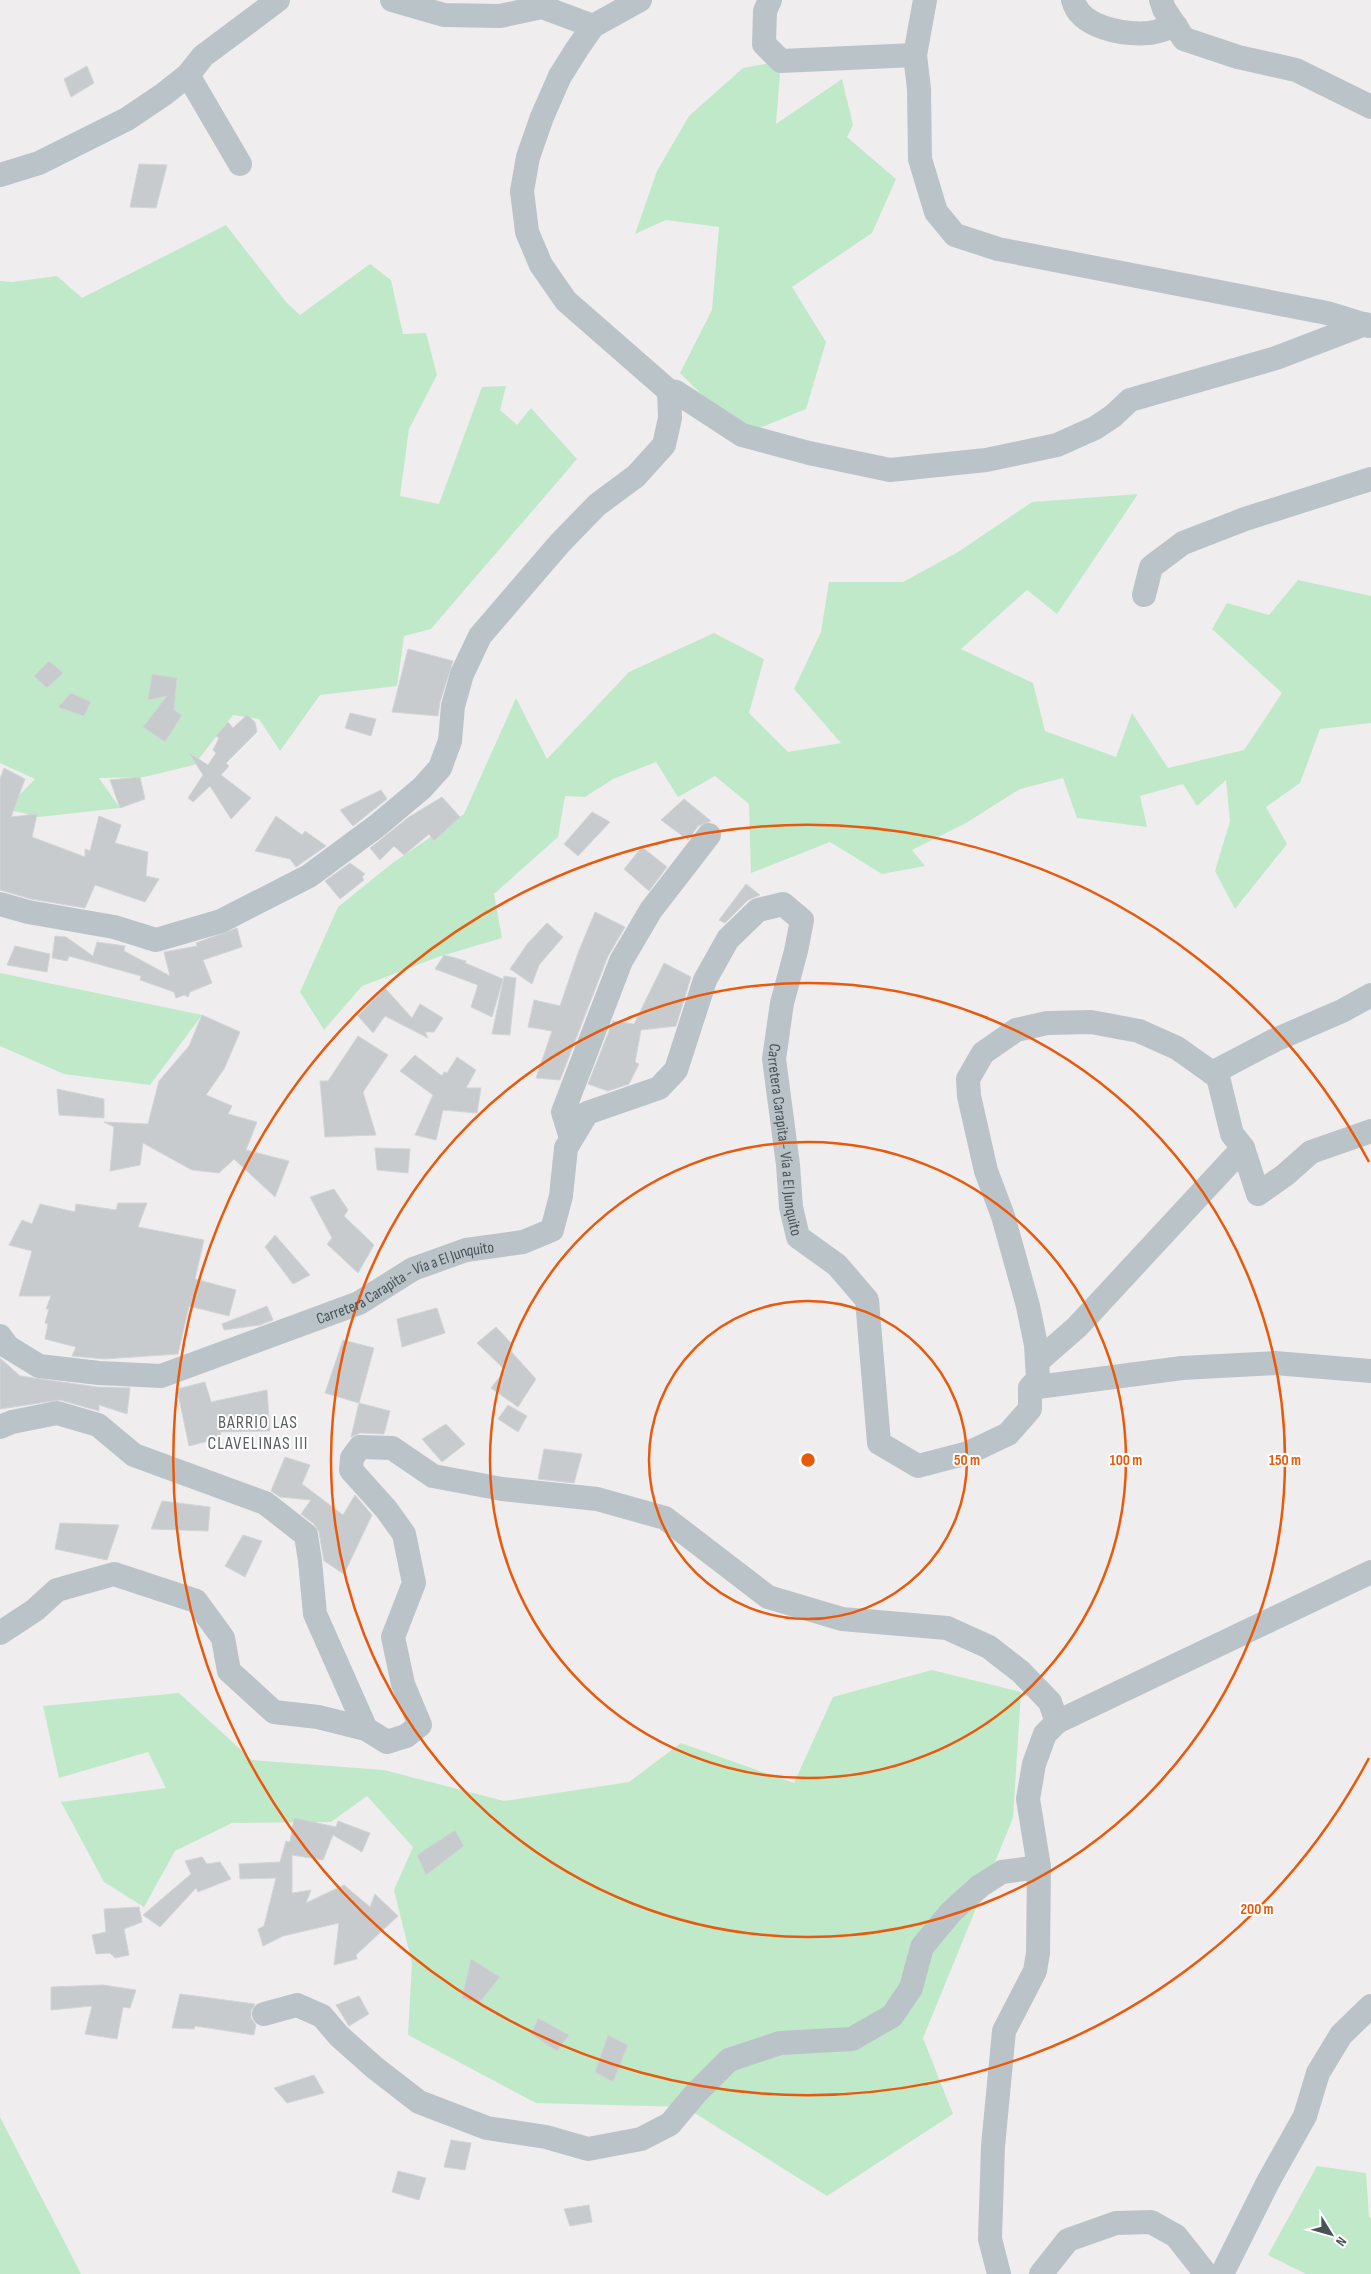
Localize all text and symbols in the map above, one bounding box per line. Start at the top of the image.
street label: Carretera Carapita - Vía a El Junquito [763,1042,805,1238]
street label: Carretera Carapita - Vía a El Junquito [314,1238,495,1329]
district label: BARRIO LAS CLAVELINAS III [208,1412,308,1454]
centre of rings [799,1451,817,1469]
text: 50 m [954,1451,980,1470]
text: 100 m [1110,1451,1142,1470]
text: 150 m [1269,1451,1301,1470]
text: 200 m [1240,1900,1274,1919]
north arrow [1306,2209,1356,2259]
text: N [1332,2233,1350,2250]

